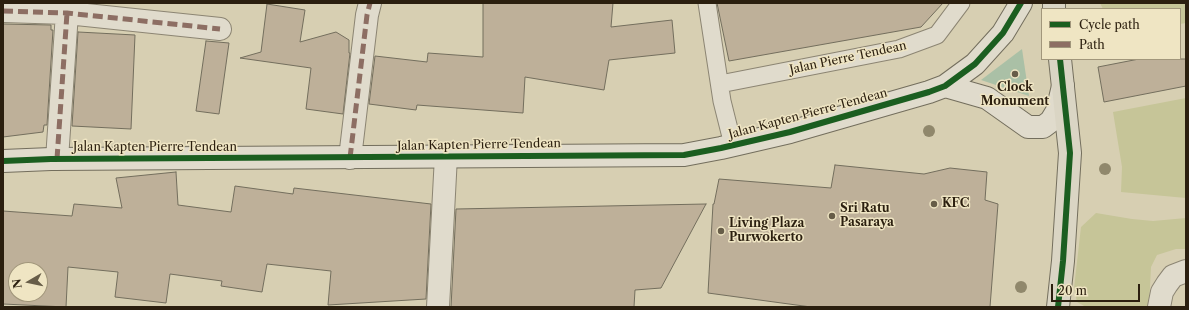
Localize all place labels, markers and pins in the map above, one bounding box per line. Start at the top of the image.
marker: Clock Monument [1010,69,1020,79]
place label: Clock Monument [981,81,1049,109]
place label: KFC [942,197,969,211]
marker: KFC [929,199,939,209]
place label: Sri Ratu Pasaraya [840,202,894,230]
marker: Sri Ratu Pasaraya [827,211,837,221]
place label: Living Plaza Purwokerto [729,217,804,245]
marker: Living Plaza Purwokerto [716,226,726,236]

